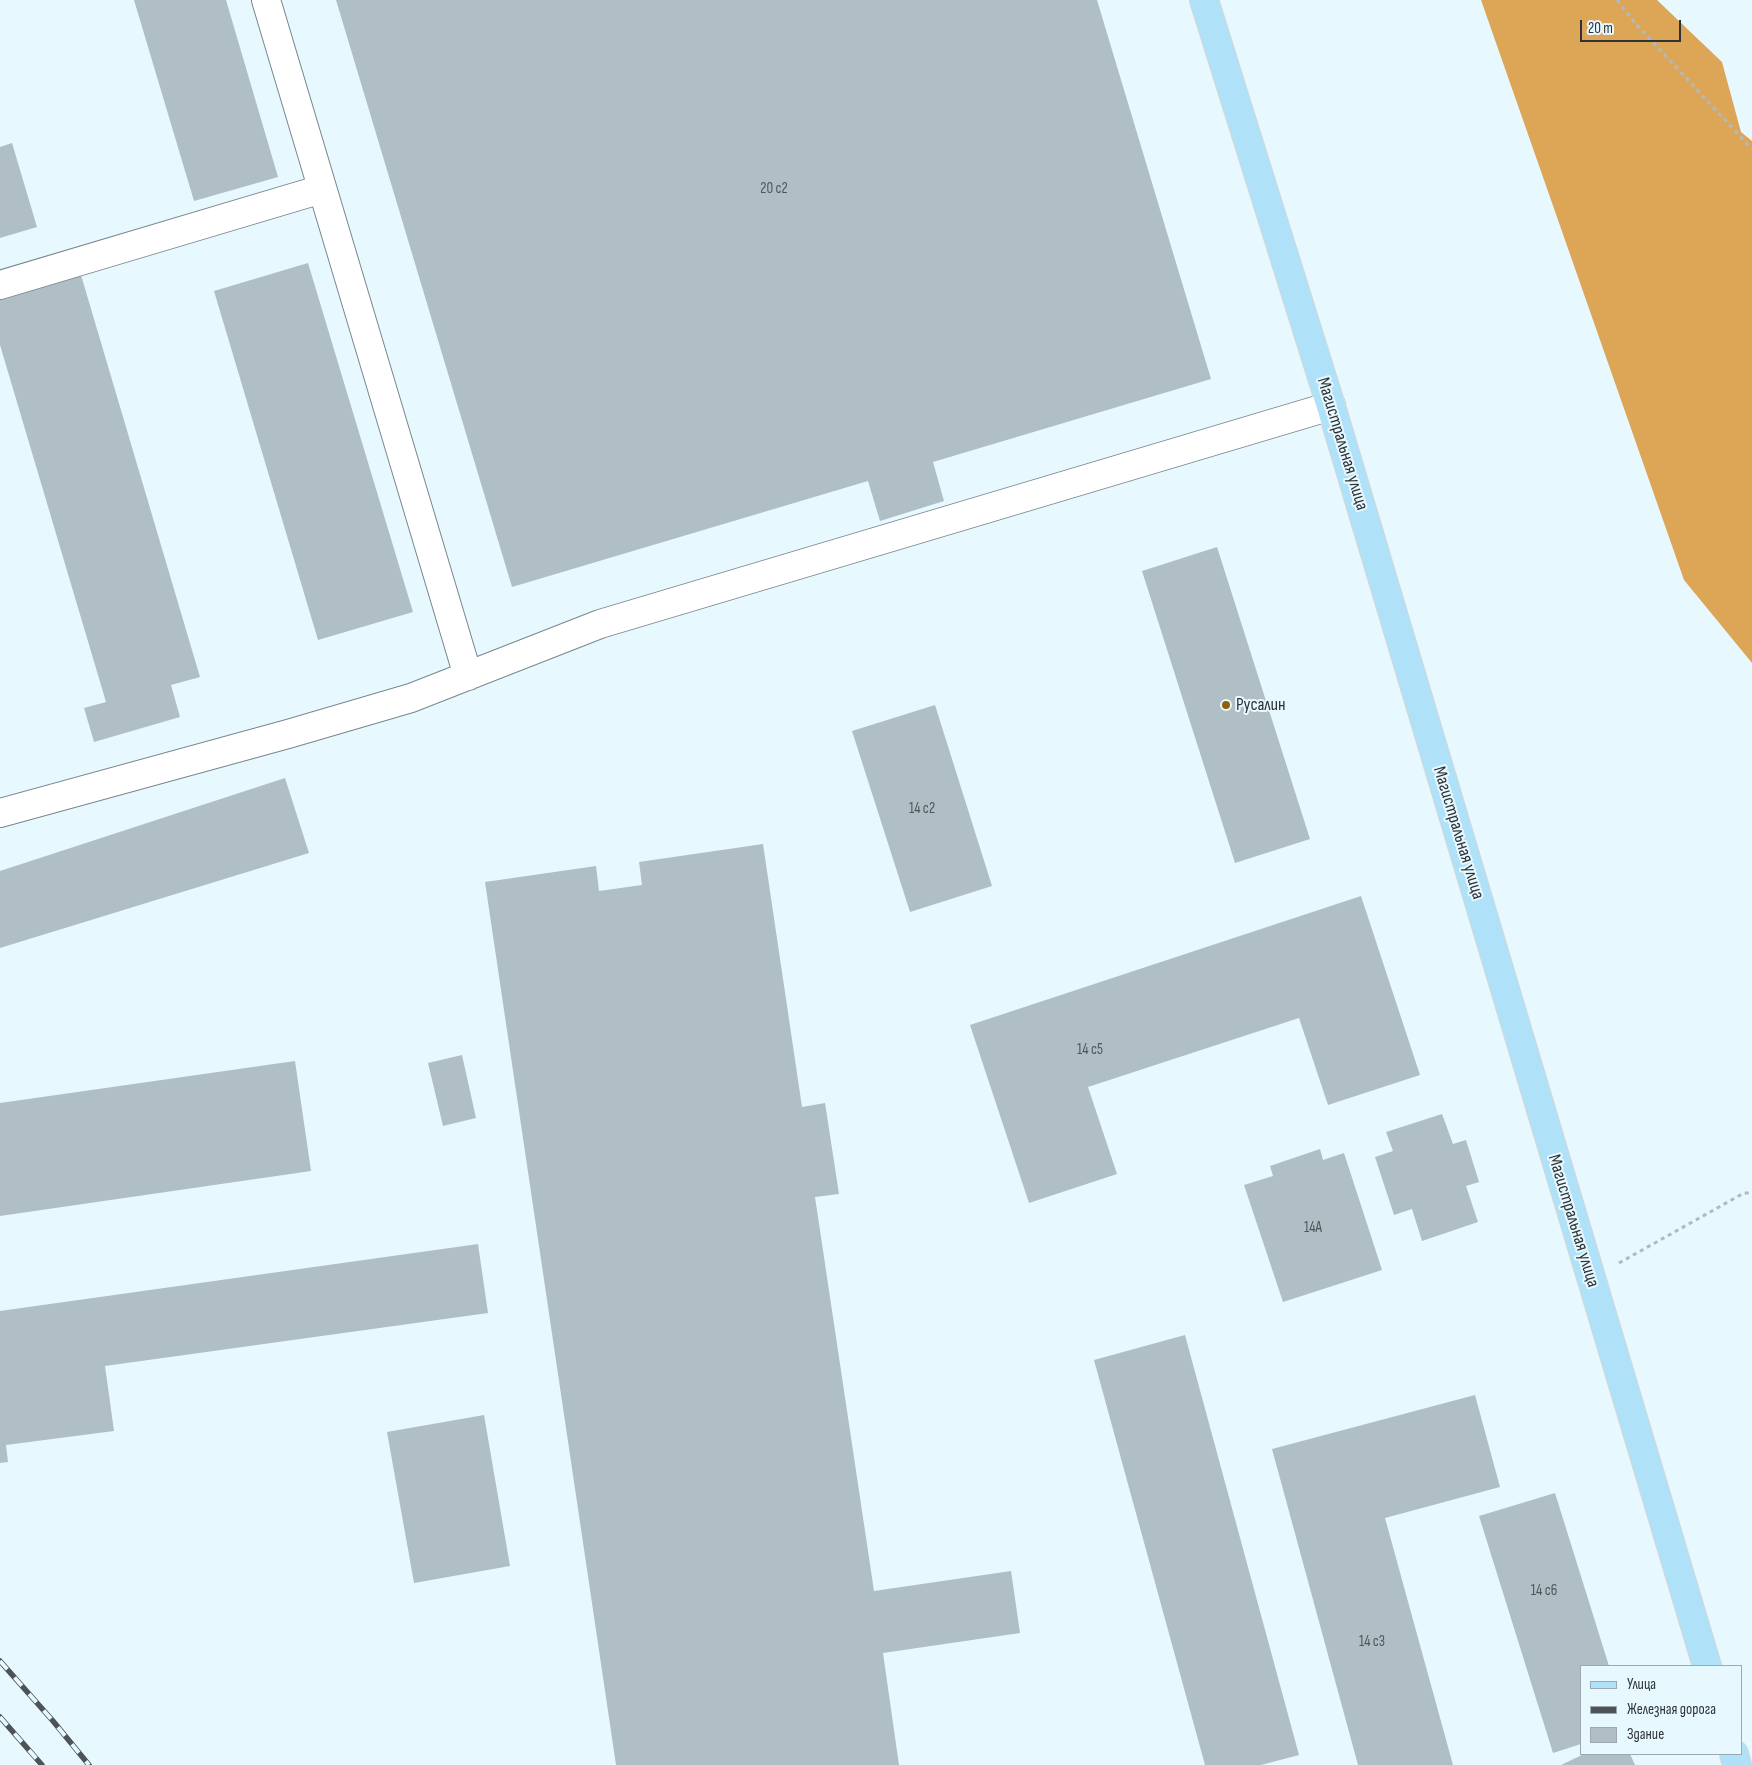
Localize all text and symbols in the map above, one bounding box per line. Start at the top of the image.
scale bar [1582,10,1683,42]
text: 20 m [1588,19,1613,38]
house number: 20 с2 [760,180,788,198]
street label: Магистральная улица [1312,375,1372,513]
place label: Русалин [1236,694,1286,716]
marker: Русалин [1220,699,1232,711]
street label: Магистральная улица [1428,764,1488,902]
house number: 14 с2 [909,800,935,818]
house number: 14 с5 [1077,1041,1103,1059]
street label: Магистральная улица [1543,1152,1603,1290]
house number: 14А [1304,1219,1322,1237]
house number: 14 с6 [1531,1582,1557,1600]
house number: 14 с3 [1359,1633,1385,1651]
legend [1580,1665,1742,1755]
text: Улица [1627,1675,1656,1694]
text: Железная дорога [1627,1700,1716,1719]
text: Здание [1627,1725,1664,1744]

